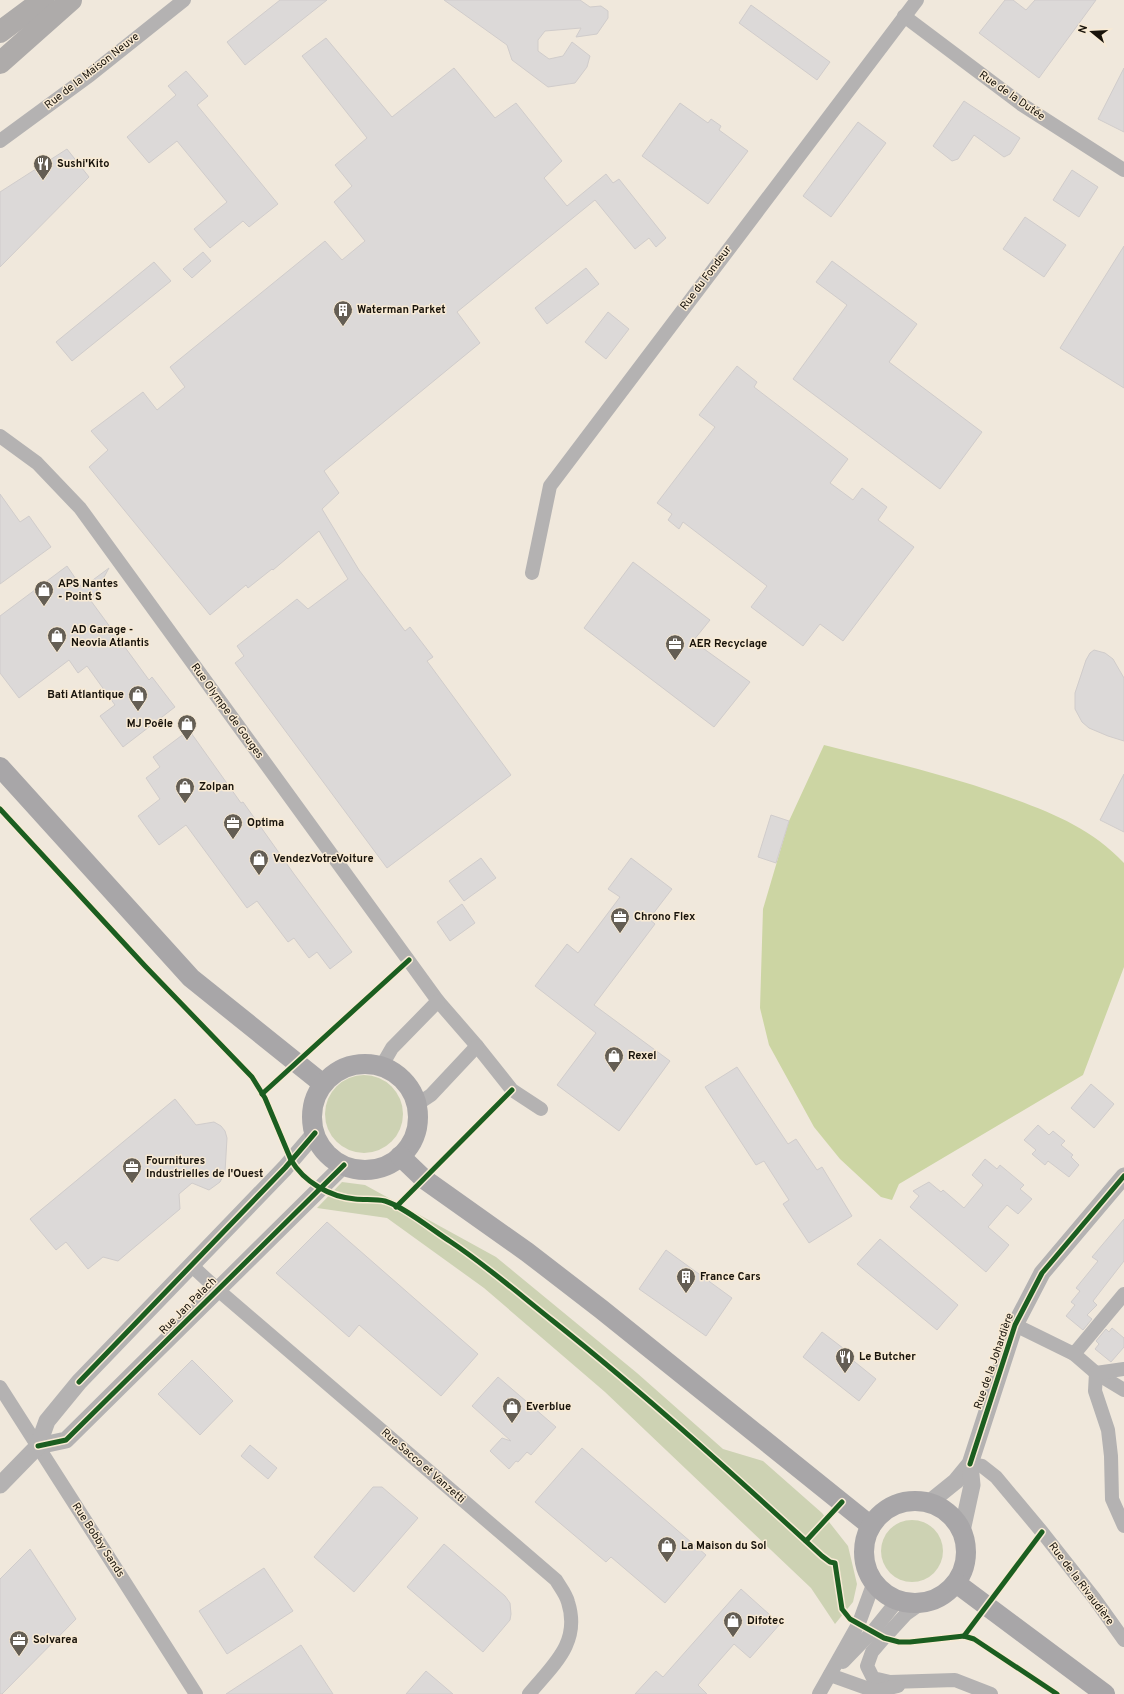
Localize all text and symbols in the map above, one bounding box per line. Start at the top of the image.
north arrow [1072,12,1112,52]
text: N [1076,23,1091,35]
street label: Rue de la Maison Neuve [42,30,142,112]
street label: Rue de la Dutée [976,68,1048,124]
restaurant icon: Sushi'Kito [32,153,54,181]
place label: Sushi'Kito [57,157,109,171]
street label: Rue du Fondeur [677,242,735,313]
building icon: Waterman Parket [332,299,354,327]
place label: Waterman Parket [357,303,446,317]
place label: APS Nantes - Point S [58,577,118,604]
shop icon: APS Nantes - Point S [33,579,55,607]
place label: AD Garage - Neovia Atlantis [71,623,149,650]
shop icon: AD Garage - Neovia Atlantis [46,625,68,653]
office icon: AER Recyclage [664,633,686,661]
place label: AER Recyclage [689,637,767,651]
street label: Rue Olympe de Gouges [188,661,266,761]
shop icon: Bati Atlantique [127,684,149,712]
place label: Bati Atlantique [47,688,124,702]
shop icon: MJ Poêle [176,713,198,741]
place label: MJ Poêle [127,717,173,731]
shop icon: Zolpan [174,776,196,804]
place label: Zolpan [199,780,234,794]
office icon: Optima [222,812,244,840]
place label: Optima [247,816,284,830]
shop icon: VendezVotreVoiture [248,848,270,876]
place label: VendezVotreVoiture [273,852,374,866]
office icon: Chrono Flex [609,906,631,934]
place label: Chrono Flex [634,910,696,924]
shop icon: Rexel [603,1045,625,1073]
place label: Rexel [628,1049,657,1063]
place label: Fournitures Industrielles de l'Ouest [146,1154,263,1181]
office icon: Fournitures Industrielles de l'Ouest [121,1156,143,1184]
building icon: France Cars [675,1266,697,1294]
place label: France Cars [700,1270,761,1284]
street label: Rue Jan Palach [156,1274,220,1338]
street label: Rue de la Johardière [971,1311,1017,1411]
restaurant icon: Le Butcher [834,1346,856,1374]
place label: Le Butcher [859,1350,916,1364]
shop icon: Everblue [501,1396,523,1424]
place label: Everblue [526,1400,571,1414]
street label: Rue Sacco et Vanzetti [378,1426,468,1506]
street label: Rue Bobby Sands [69,1500,127,1580]
shop icon: La Maison du Sol [656,1535,678,1563]
place label: La Maison du Sol [681,1539,767,1553]
street label: Rue de la Rivaudière [1045,1540,1117,1628]
shop icon: Difotec [722,1610,744,1638]
place label: Difotec [747,1614,784,1628]
office icon: Solvarea [8,1629,30,1657]
place label: Solvarea [33,1633,78,1647]

